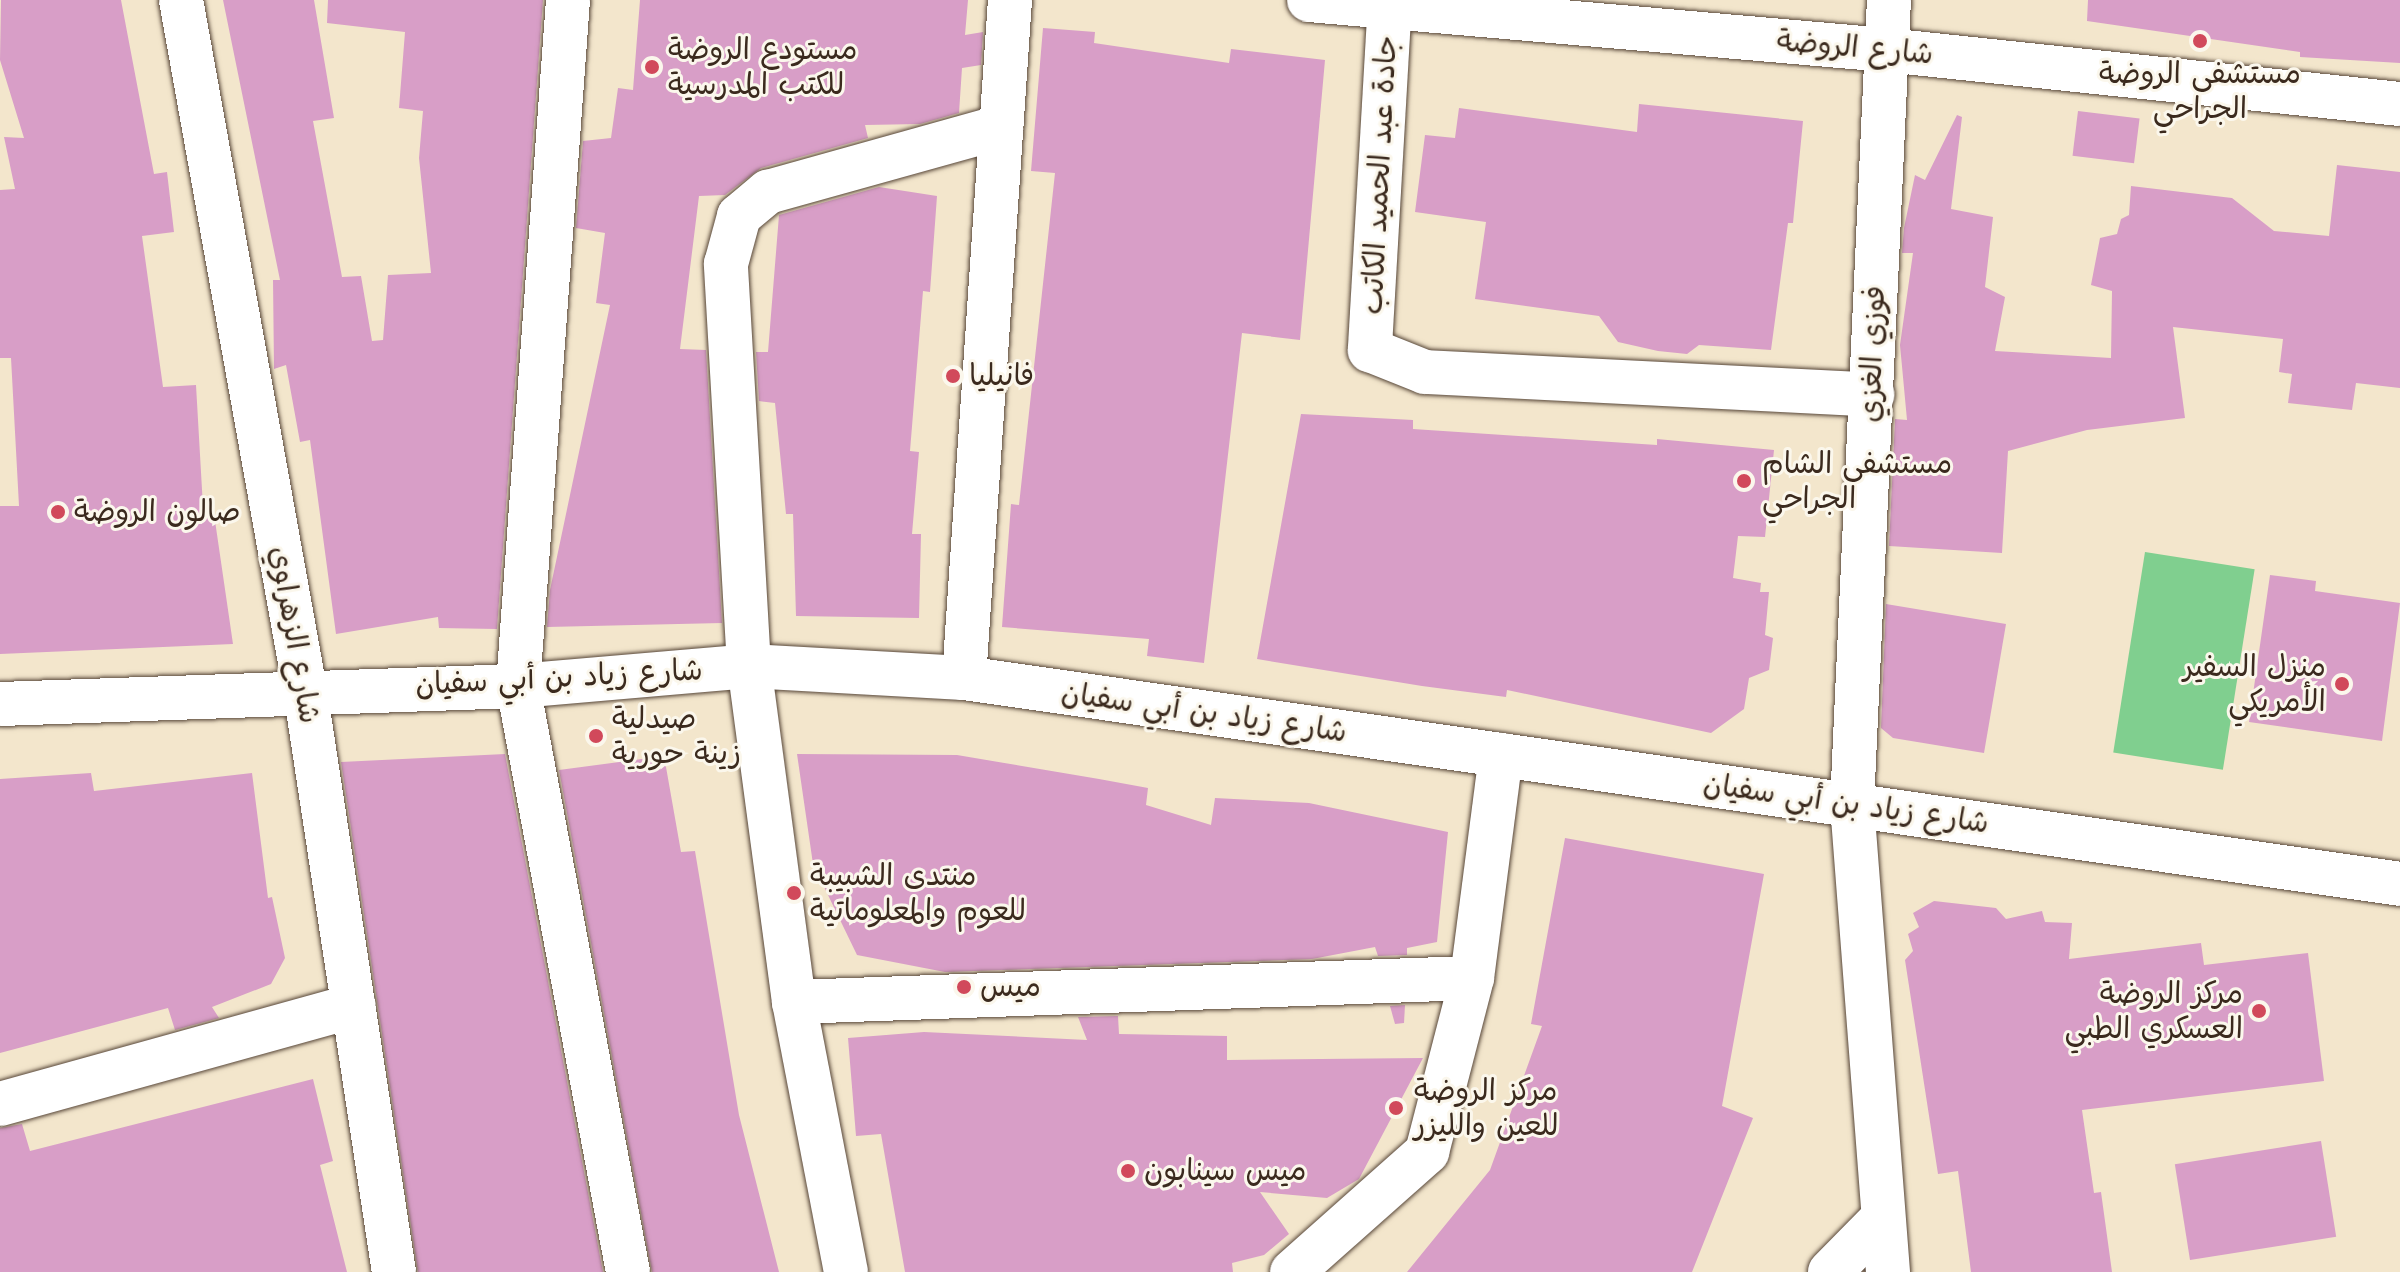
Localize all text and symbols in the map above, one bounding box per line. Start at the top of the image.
street label: شارع الروضة [1775,23,1935,73]
marker: مستشفى الروضة الجراحي [2189,30,2211,52]
place label: مستودع الروضة للكتب المدرسية [668,32,857,102]
street label: جادة عبد الحميد الكاتب [1355,35,1405,315]
place label: مستشفى الروضة الجراحي [2099,56,2301,126]
marker: مستودع الروضة للكتب المدرسية [643,58,661,76]
street label: فوزي الغزي [1853,285,1893,423]
place label: فانيليا [969,358,1034,394]
marker: فانيليا [944,367,962,385]
place label: مستشفى الشام الجراحي [1762,446,1952,516]
marker: مستشفى الشام الجراحي [1733,470,1755,492]
place label: صالون الروضة [74,494,241,530]
marker: صالون الروضة [49,503,67,521]
street label: شارع الزهراوي [261,544,327,726]
place label: منزل السفير الأمريكي [2183,649,2326,720]
street label: شارع زياد بن أبي سفيان [414,652,704,704]
street label: شارع زياد بن أبي سفيان [1059,675,1349,751]
marker: منزل السفير الأمريكي [2333,675,2351,693]
place label: صيدلية زينة حورية [612,701,741,772]
marker: صيدلية زينة حورية [587,727,605,745]
street label: شارع زياد بن أبي سفيان [1701,766,1991,842]
place label: منتدى الشبيبة للعوم والمعلوماتية [810,858,1026,928]
marker: منتدى الشبيبة للعوم والمعلوماتية [785,884,803,902]
place label: ميس [980,969,1041,1005]
place label: مركز الروضة العسكري الطبي [2064,976,2243,1046]
marker: ميس [955,978,973,996]
marker: مركز الروضة العسكري الطبي [2250,1002,2268,1020]
place label: مركز الروضة للعين والليزر [1414,1073,1558,1144]
marker: مركز الروضة للعين والليزر [1385,1097,1407,1119]
place label: ميس سينابون [1144,1153,1307,1189]
marker: ميس سينابون [1119,1162,1137,1180]

